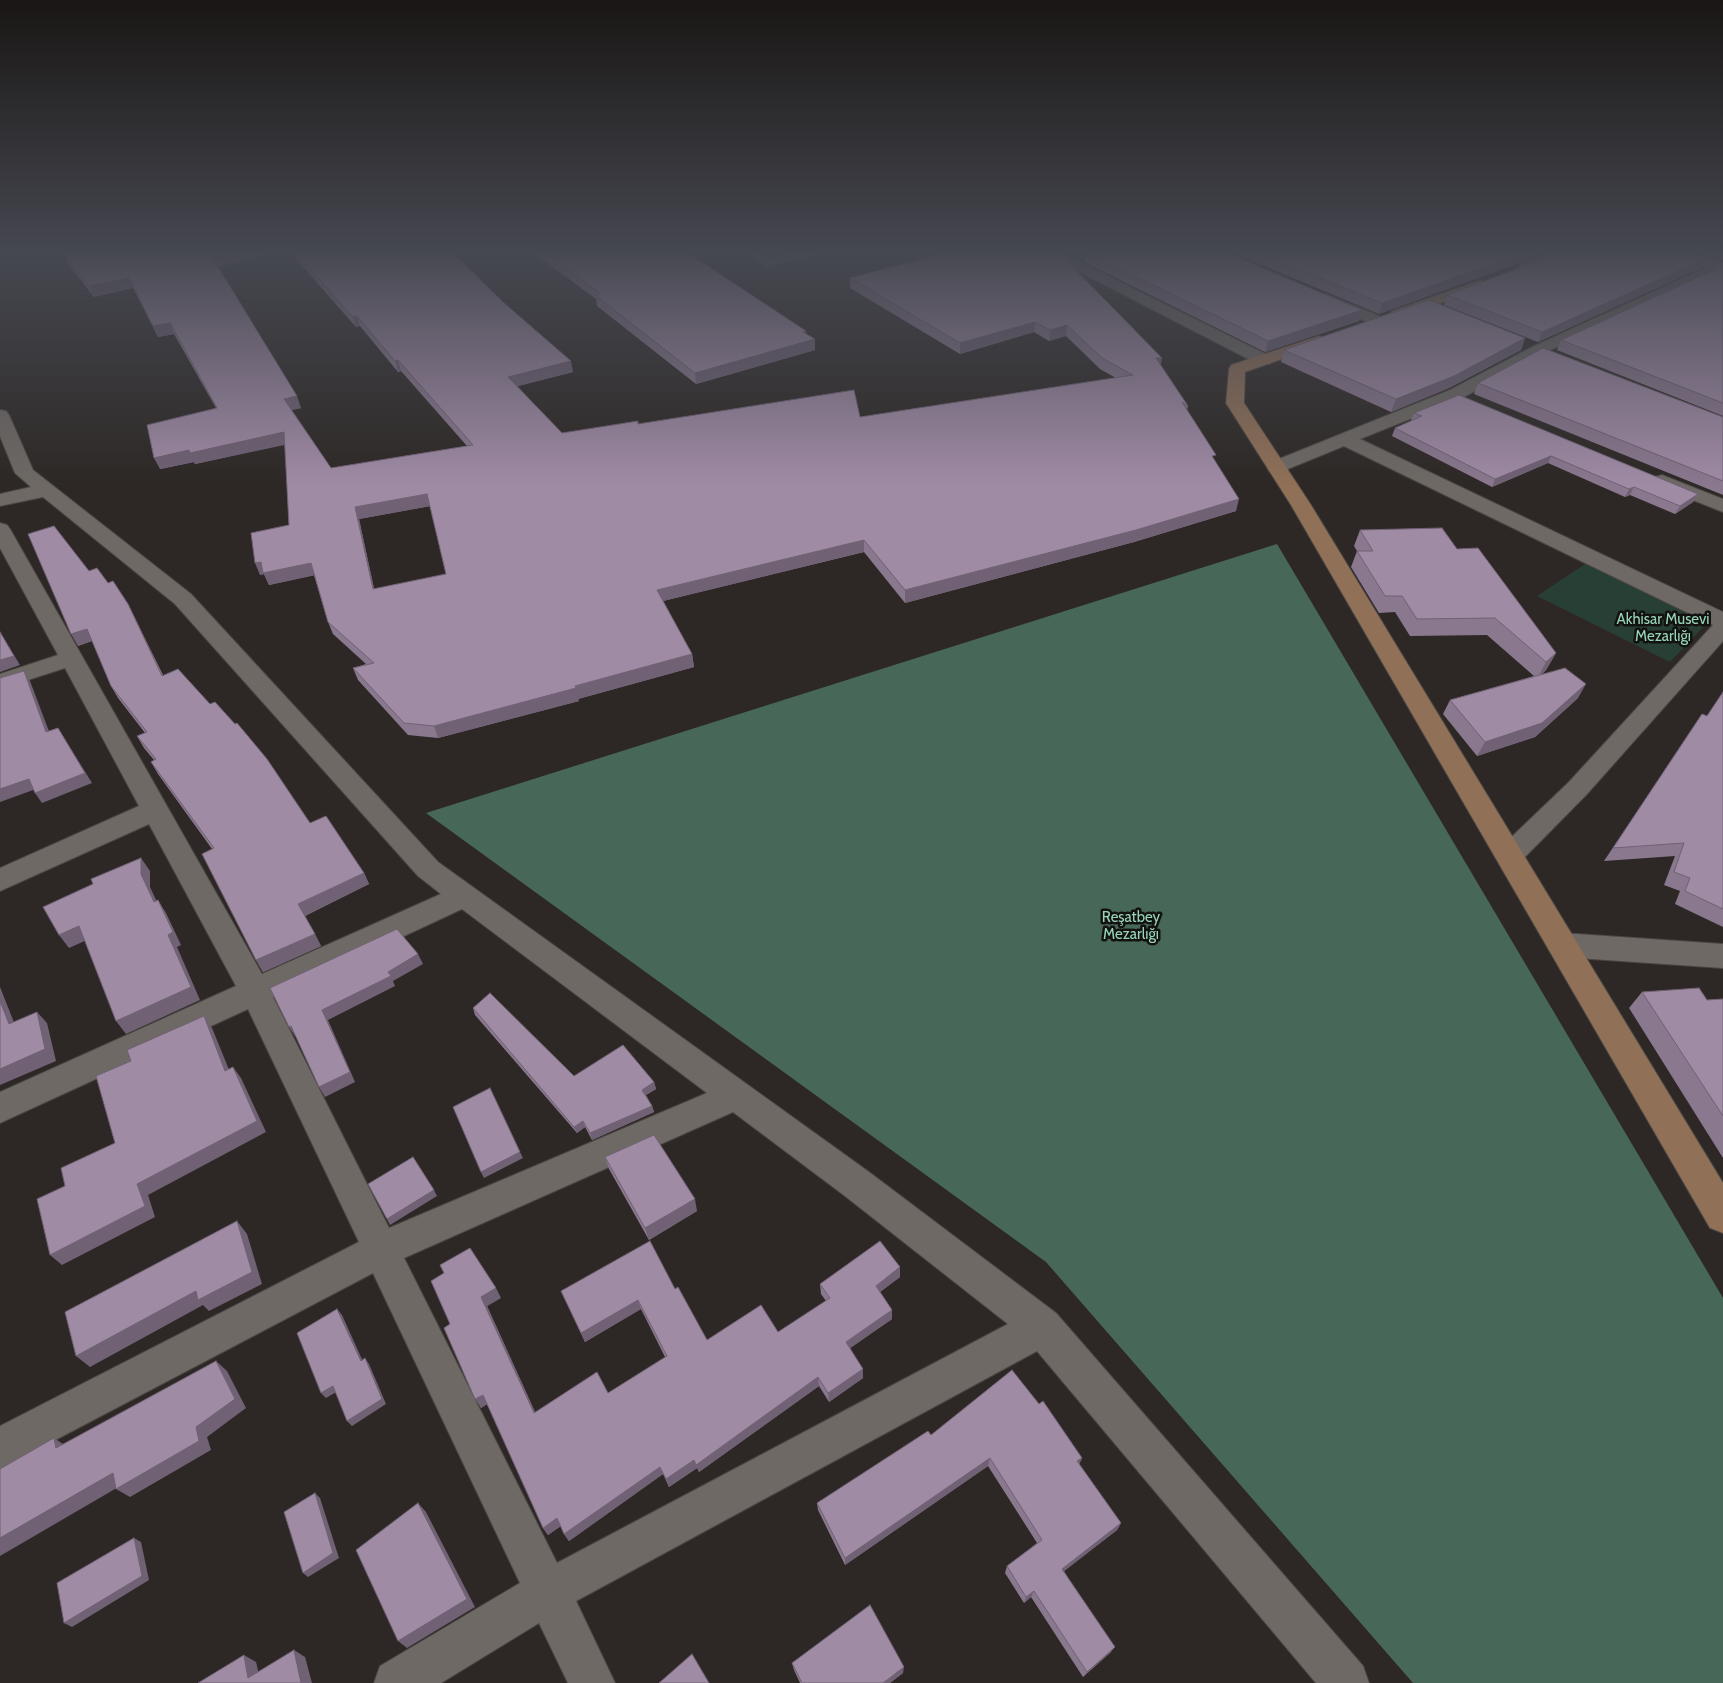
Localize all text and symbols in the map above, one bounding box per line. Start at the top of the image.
park label: Akhisar Musevi Mezarlığı [1616,611,1710,646]
park label: Reşatbey Mezarlığı [1102,909,1160,944]

